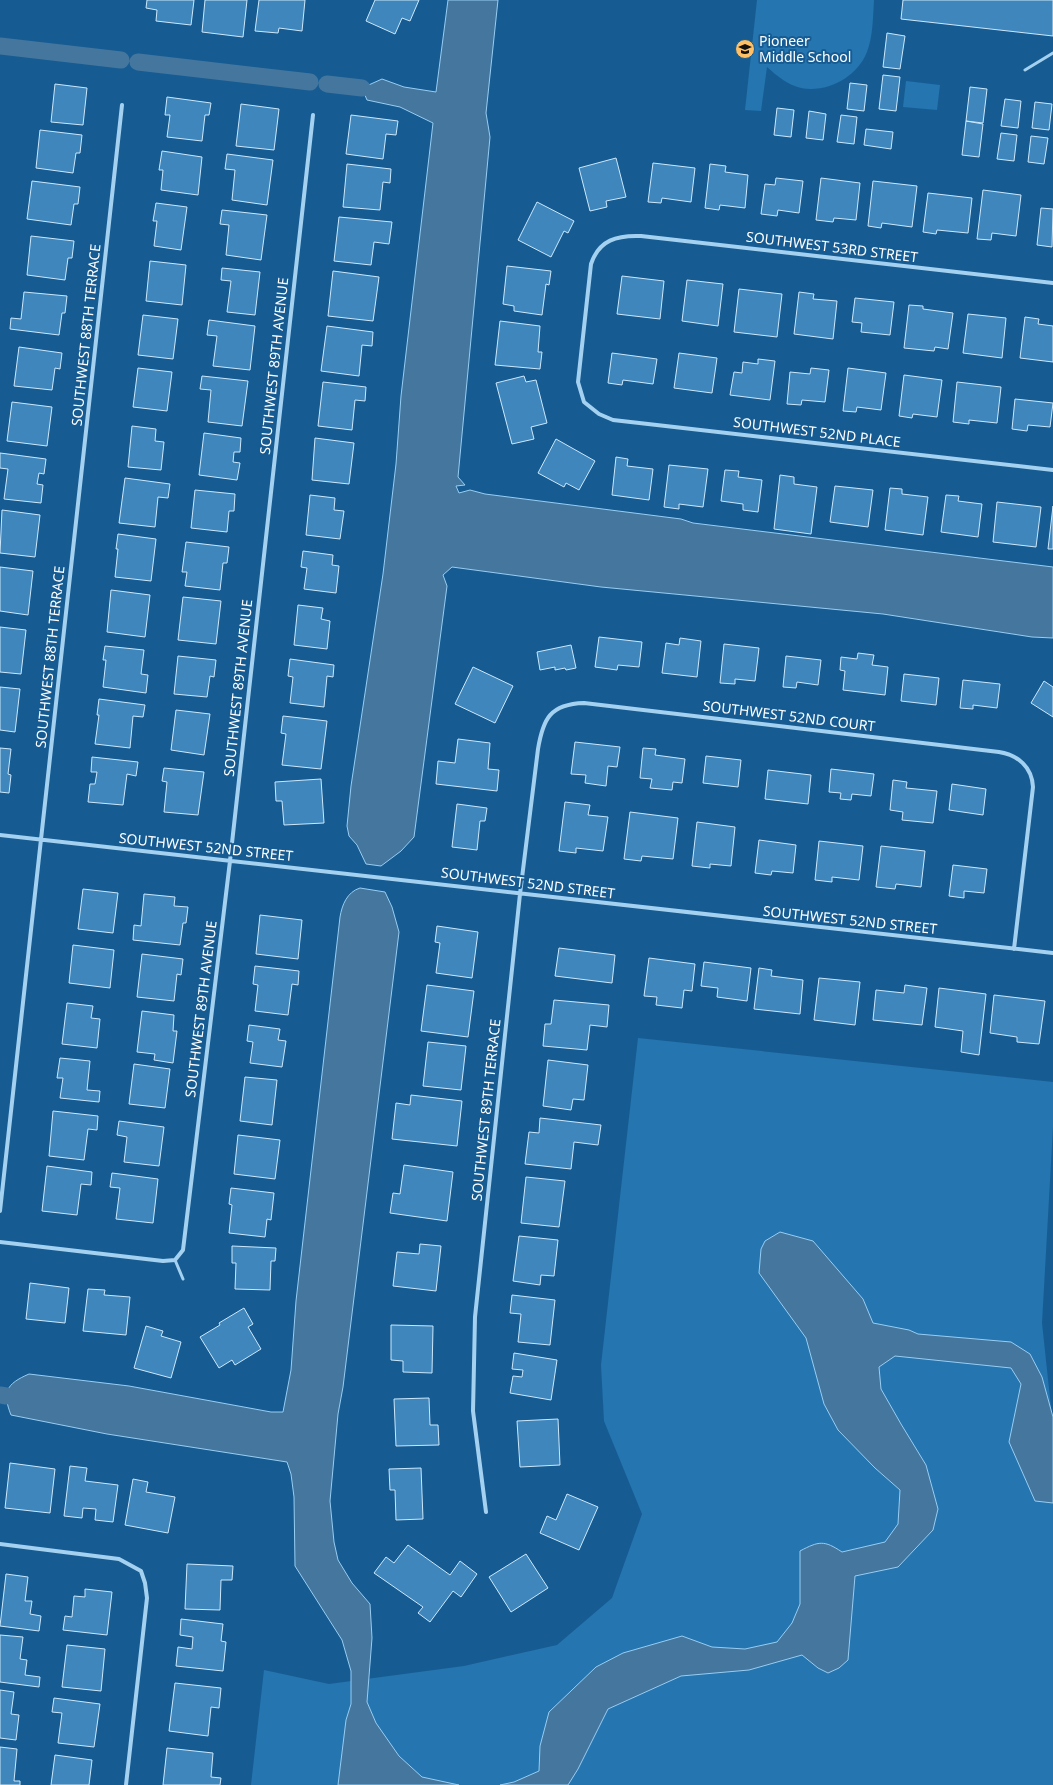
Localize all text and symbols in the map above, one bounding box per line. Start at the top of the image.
place label: Pioneer Middle School [759,31,851,66]
school or university icon: Pioneer Middle School [734,38,756,60]
street label: SOUTHWEST 53RD STREET [745,227,919,267]
street label: SOUTHWEST 88TH TERRACE [66,243,105,427]
street label: SOUTHWEST 89TH AVENUE [255,276,292,455]
street label: SOUTHWEST 52ND PLACE [732,412,902,451]
street label: SOUTHWEST 88TH TERRACE [30,565,69,749]
street label: SOUTHWEST 89TH AVENUE [219,598,256,777]
street label: SOUTHWEST 52ND COURT [702,695,877,736]
street label: SOUTHWEST 52ND STREET [118,828,294,865]
street label: SOUTHWEST 52ND STREET [440,862,616,903]
street label: SOUTHWEST 52ND STREET [762,901,938,938]
street label: SOUTHWEST 89TH AVENUE [180,919,221,1098]
street label: SOUTHWEST 89TH TERRACE [466,1018,505,1202]

